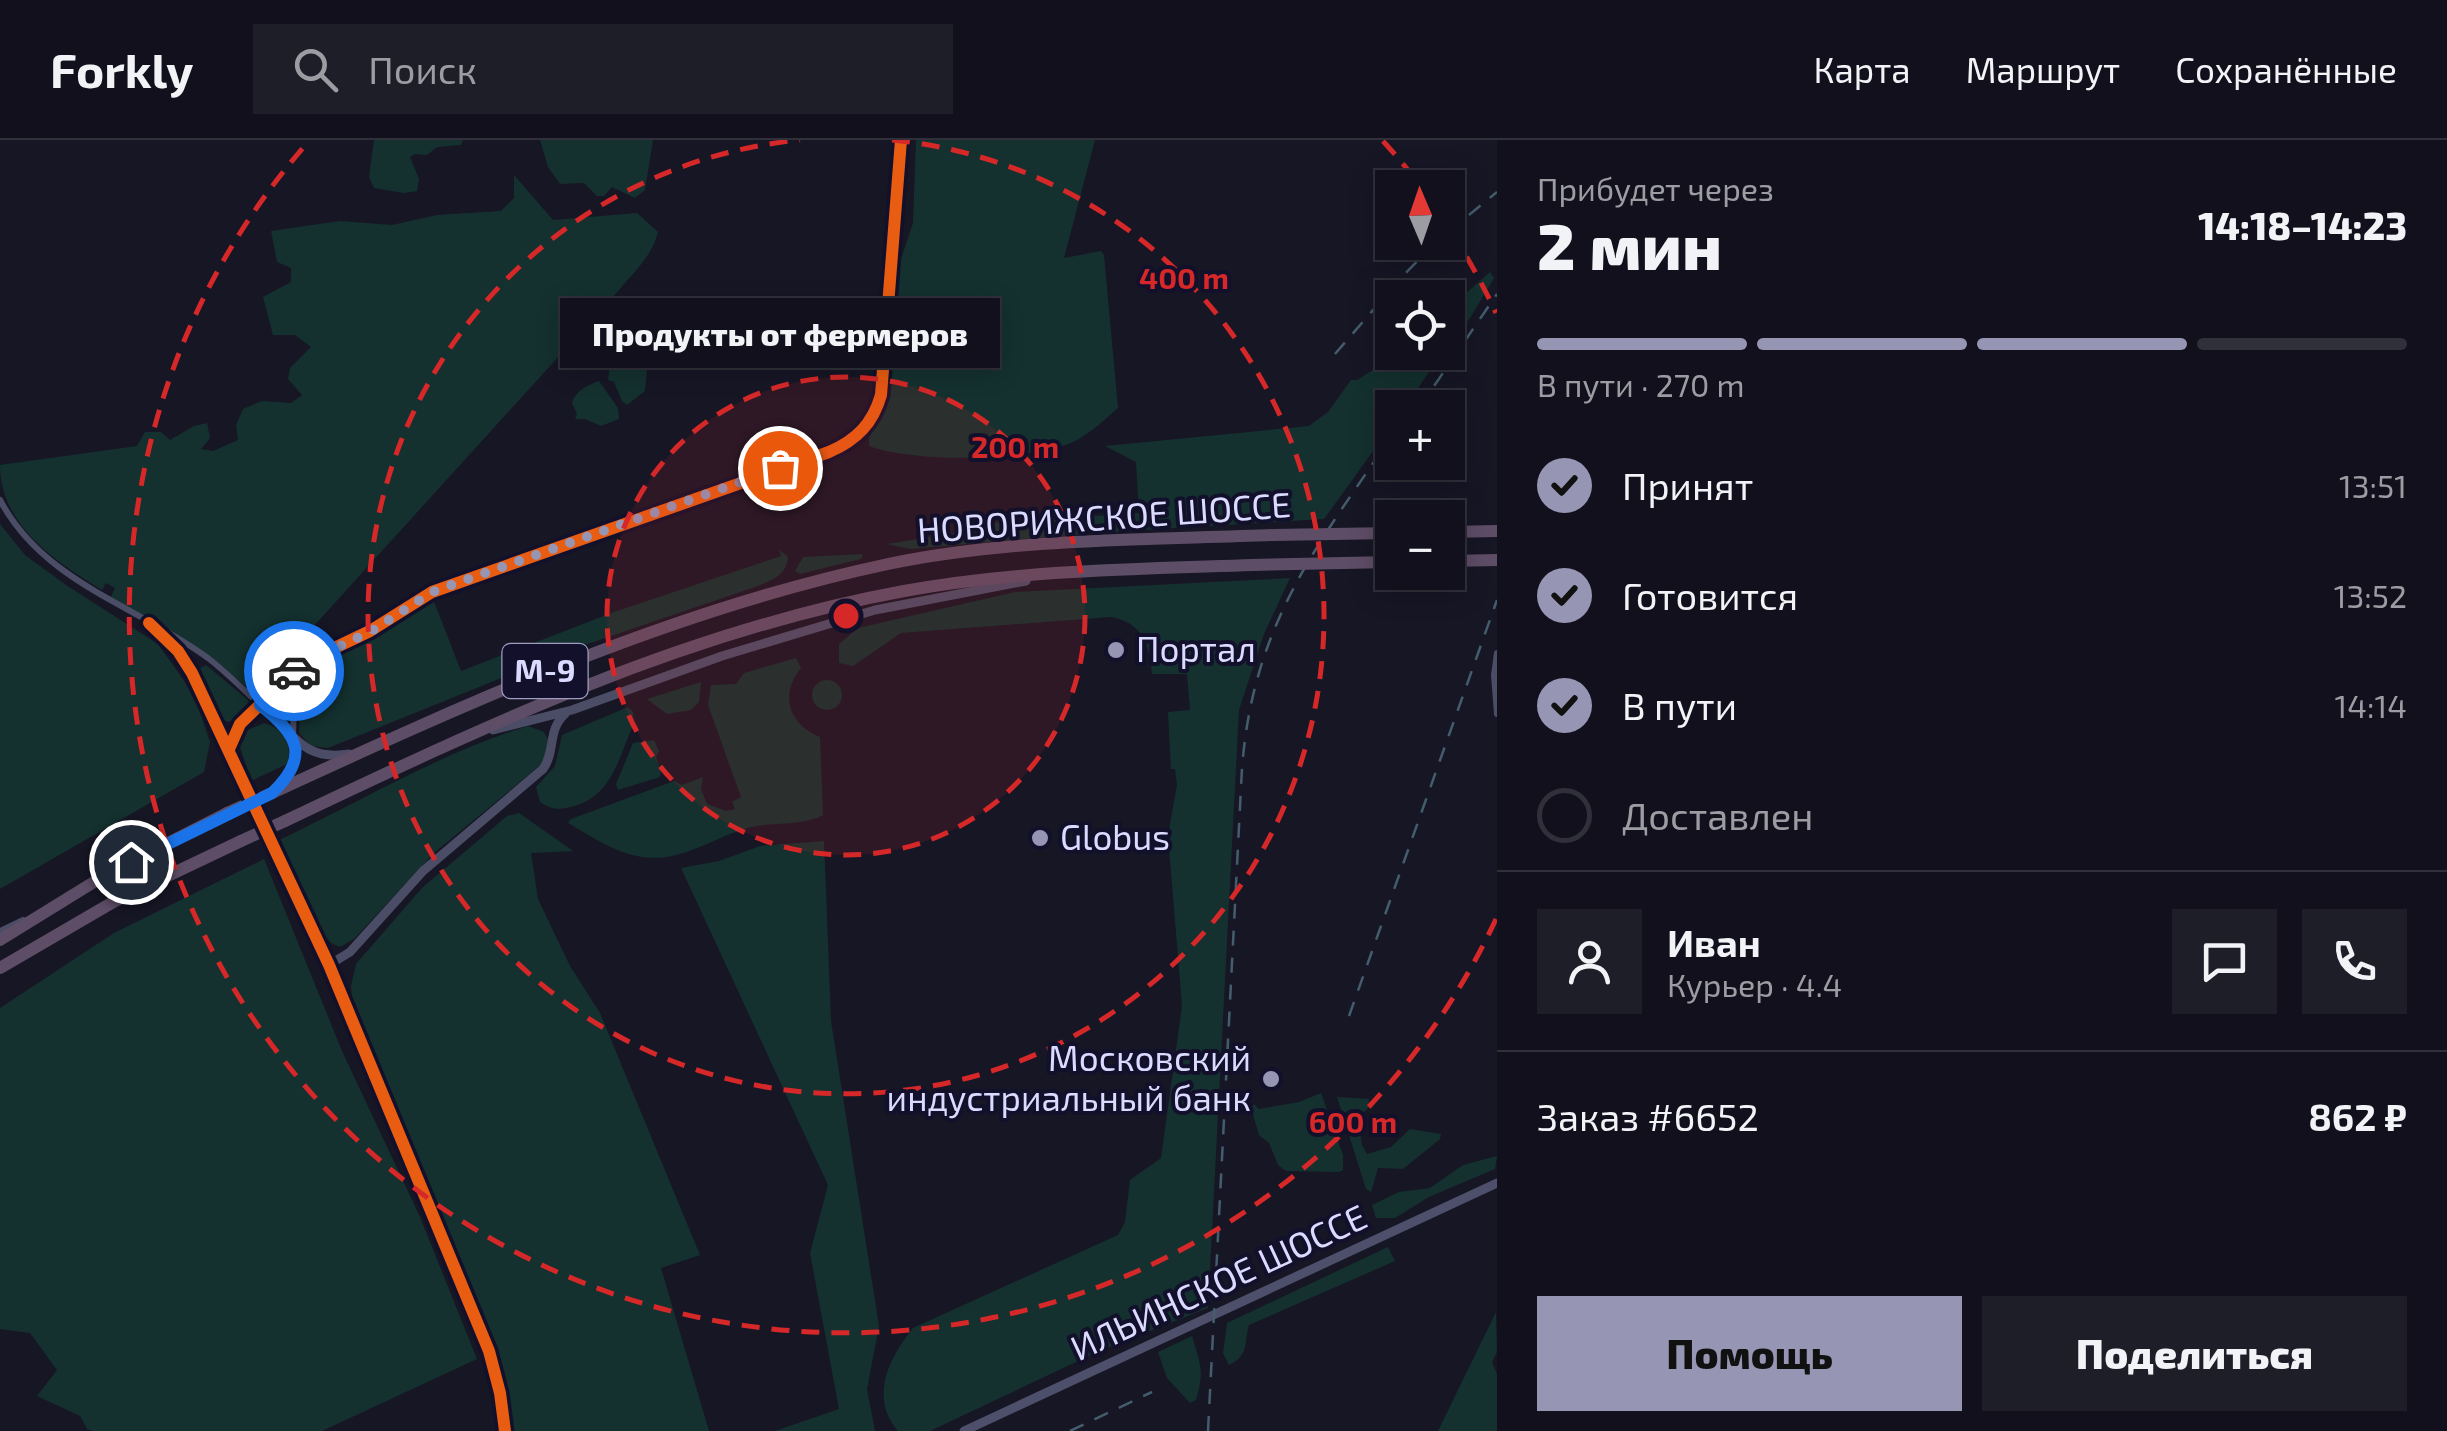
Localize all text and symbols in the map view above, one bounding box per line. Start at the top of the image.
search box [253,24,953,114]
text: Forkly [50,40,193,98]
icon: search [288,42,343,97]
text: Поиск [368,46,477,92]
text: Карта [1813,48,1911,90]
text: Маршрут [1966,48,2120,90]
text: Сохранённые [2175,48,2397,90]
text: Прибудет через [1537,169,1774,207]
north arrow [1375,170,1465,260]
map controls [1375,170,1465,590]
text: 14:18–14:23 [2198,202,2407,248]
text: 2 мин [1537,205,1722,283]
text: 400 m [1139,259,1229,295]
button: locate [1375,280,1465,370]
callout: Продукты от фермеров [560,298,1000,368]
text: Продукты от фермеров [592,314,968,352]
text: В пути · 270 m [1537,365,1745,403]
button: + [1375,390,1465,480]
pin [738,426,823,511]
text: 200 m [971,428,1059,464]
icon: bag [753,441,808,496]
icon: check [1537,458,1592,513]
text: Принят [1622,462,1753,508]
text: 13:51 [2339,466,2407,504]
street label: НОВОРИЖСКОЕ ШОССЕ [916,482,1292,550]
button: − [1375,500,1465,590]
icon: check [1537,568,1592,623]
text: Готовится [1622,572,1798,618]
text: 13:52 [2334,576,2407,614]
centre of rings [828,598,864,634]
courier [244,621,344,721]
place label: Портал [1136,627,1256,669]
marker: Портал [1105,639,1127,661]
icon: car [267,644,322,699]
road number: М-9 [502,644,588,698]
icon: check [1537,678,1592,733]
text: В пути [1622,682,1737,728]
text: 14:14 [2335,686,2407,724]
text: Доставлен [1622,792,1813,838]
place label: Globus [1060,815,1170,857]
pin [89,820,174,905]
marker: Globus [1029,827,1051,849]
icon: home [104,835,159,890]
button: person [1537,909,1642,1014]
button: chat [2172,909,2277,1014]
button: phone [2302,909,2407,1014]
text: Иван [1667,919,1761,965]
text: Курьер · 4.4 [1667,965,1842,1003]
place label: Московский индустриальный банк [887,1036,1251,1119]
marker: Московский индустриальный банк [1260,1068,1282,1090]
text: Заказ #6652 [1537,1093,1759,1139]
text: 862 ₽ [2308,1093,2407,1139]
text: 600 m [1309,1103,1397,1139]
street label: ИЛЬИНСКОЕ ШОССЕ [1063,1194,1373,1368]
button: Помощь [1537,1296,1962,1411]
button: Поделиться [1982,1296,2407,1411]

